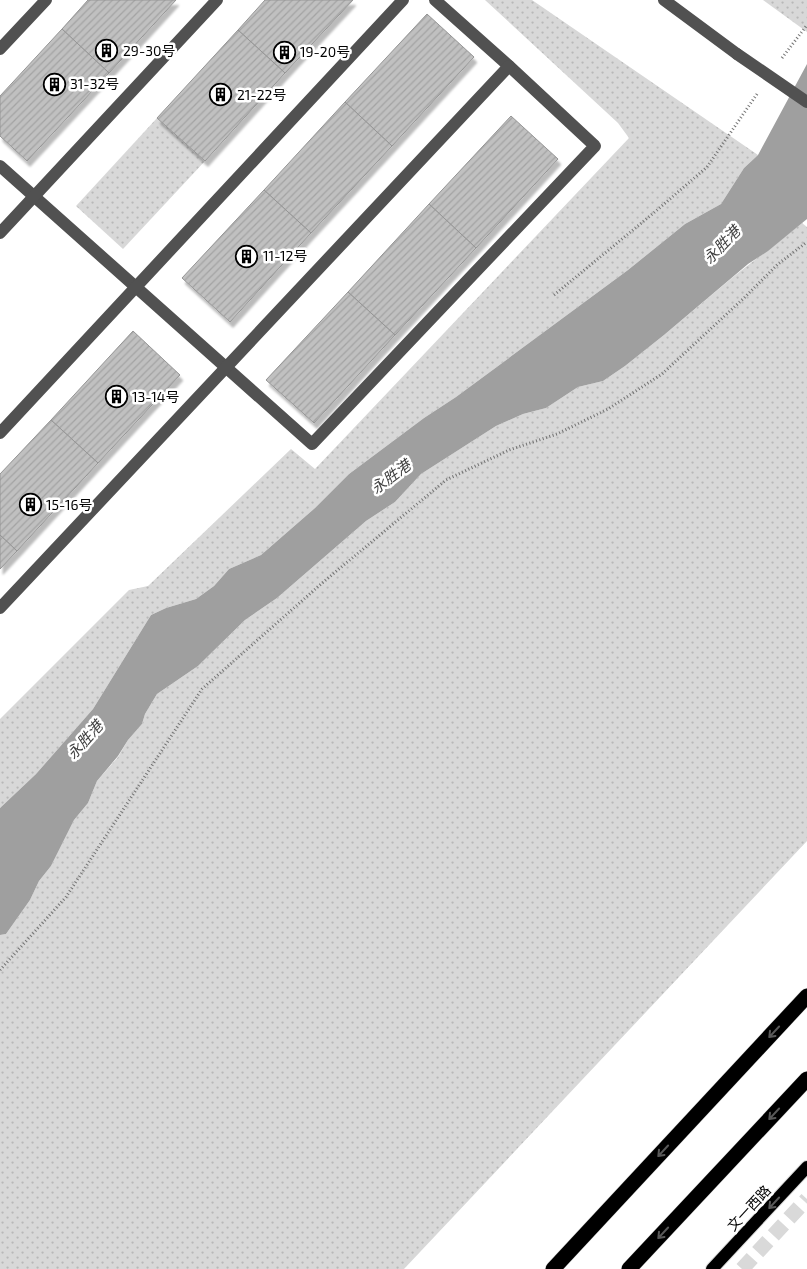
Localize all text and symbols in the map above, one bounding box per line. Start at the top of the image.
building icon: 29-30号 [95,39,119,63]
building icon: 19-20号 [272,40,296,64]
place label: 29-30号 [123,42,175,59]
place label: 19-20号 [300,43,350,60]
building icon: 31-32号 [42,72,66,96]
place label: 31-32号 [70,75,119,92]
building icon: 21-22号 [209,83,233,107]
place label: 21-22号 [237,86,286,103]
water label: 永胜港 [699,220,745,267]
building icon: 11-12号 [235,244,259,268]
place label: 11-12号 [263,247,307,264]
building icon: 13-14号 [104,385,128,409]
place label: 13-14号 [132,388,179,405]
water label: 永胜港 [367,454,415,497]
building icon: 15-16号 [18,493,42,517]
place label: 15-16号 [46,496,93,513]
water label: 永胜港 [63,715,107,762]
one-way arrow [768,1025,780,1038]
one-way arrow [768,1108,780,1121]
one-way arrow [657,1144,669,1157]
street label: 文一西路 [723,1181,774,1234]
one-way arrow [768,1196,780,1209]
one-way arrow [657,1227,669,1239]

